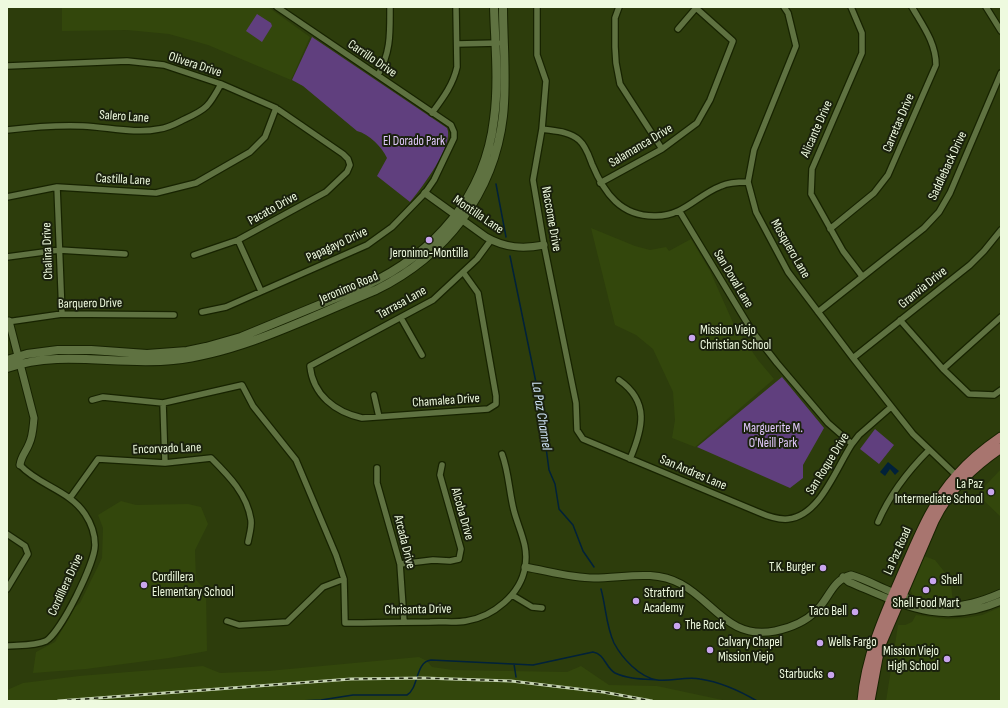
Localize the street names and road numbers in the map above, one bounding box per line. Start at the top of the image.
street label: Carrillo Drive [344,37,400,81]
street label: Olivera Drive [166,49,224,81]
street label: Carretas Drive [880,91,918,155]
street label: Alicante Drive [798,98,836,160]
street label: Salero Lane [99,107,149,127]
street label: Salamanca Drive [606,121,676,171]
street label: Saddleback Drive [925,129,971,203]
street label: Castilla Lane [95,171,151,189]
street label: Naccome Drive [538,185,564,253]
street label: Pacato Drive [245,189,301,229]
street label: Montilla Lane [450,192,506,238]
street label: Mosquero Lane [767,217,813,281]
street label: Chalina Drive [39,222,57,280]
street label: Papagayo Drive [304,224,370,266]
street label: San Doval Lane [710,247,756,311]
street label: Granvia Drive [896,264,950,312]
street label: Jeronimo Road [317,269,381,307]
street label: Tarrasa Lane [375,283,429,323]
street label: Barquero Drive [58,296,122,312]
street label: Chamalea Drive [412,391,480,411]
street label: San Roque Drive [803,430,853,498]
street label: Encorvado Lane [132,440,202,458]
street label: San Andres Lane [657,452,729,494]
street label: Alcoba Drive [447,486,477,542]
street label: Arcada Drive [390,514,418,570]
street label: La Paz Road [881,525,915,577]
street label: Cordillera Drive [45,552,87,618]
street label: Chrisanta Drive [384,602,452,618]

